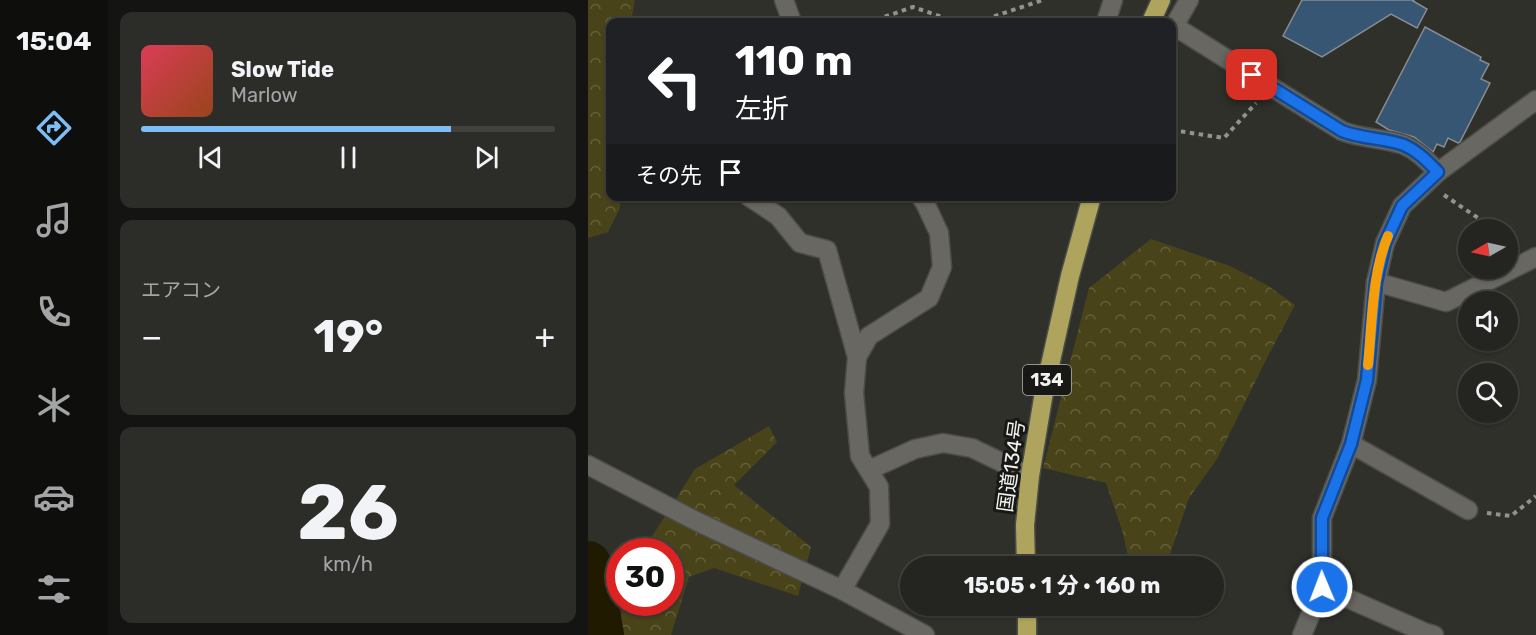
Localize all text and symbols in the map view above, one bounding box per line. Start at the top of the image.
text: 15:04 [16,25,92,57]
text: 110 m [735,36,853,86]
icon: left [636,42,714,120]
pin [1226,49,1277,100]
text: Slow Tide [231,56,334,83]
icon: arrive [1235,58,1268,91]
text: Marlow [231,83,298,107]
text: 左折 [735,93,789,125]
icon: directions [33,107,75,149]
icon: previous [194,141,227,174]
icon: pause [332,141,365,174]
icon: next [470,141,503,174]
icon: arrive [714,156,747,189]
text: その先 [636,162,702,189]
icon: music [33,199,75,241]
north arrow [1458,219,1518,279]
map controls [1458,219,1518,423]
text: エアコン [141,278,221,302]
icon: phone [33,291,75,333]
button: sound [1458,291,1518,351]
text: 19° [314,310,383,363]
text: − [141,317,162,356]
text: + [534,317,555,356]
button: search [1458,363,1518,423]
road number: 134 [1023,365,1071,395]
icon: climate [33,384,75,426]
street label: 国道134号 [993,418,1029,514]
text: 26 [297,466,399,559]
icon: car [33,476,75,518]
speed limit sign: 30 [606,538,684,616]
text: km/h [323,552,373,576]
position arrow [1290,555,1354,619]
icon: filters [33,568,75,610]
text: 15:05 · 1 分 · 160 m [964,572,1160,599]

